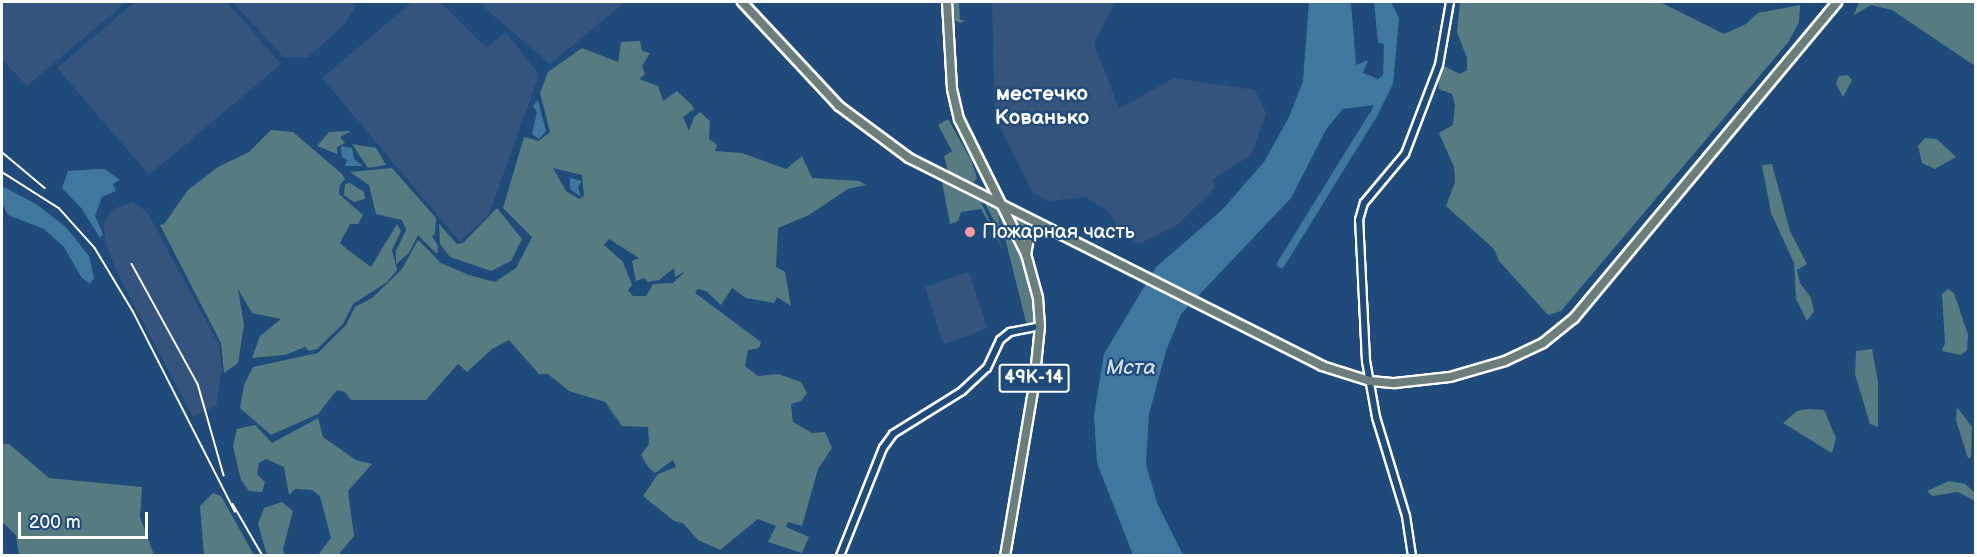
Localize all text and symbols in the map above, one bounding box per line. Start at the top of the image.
district label: местечко Кованько [995,81,1089,131]
place label: Пожарная часть [982,220,1135,244]
marker: Пожарная часть [963,225,977,239]
water label: Мста [1106,355,1156,381]
road number: 49К-14 [998,363,1070,393]
scale bar [21,500,152,538]
text: 200 m [29,512,81,533]

